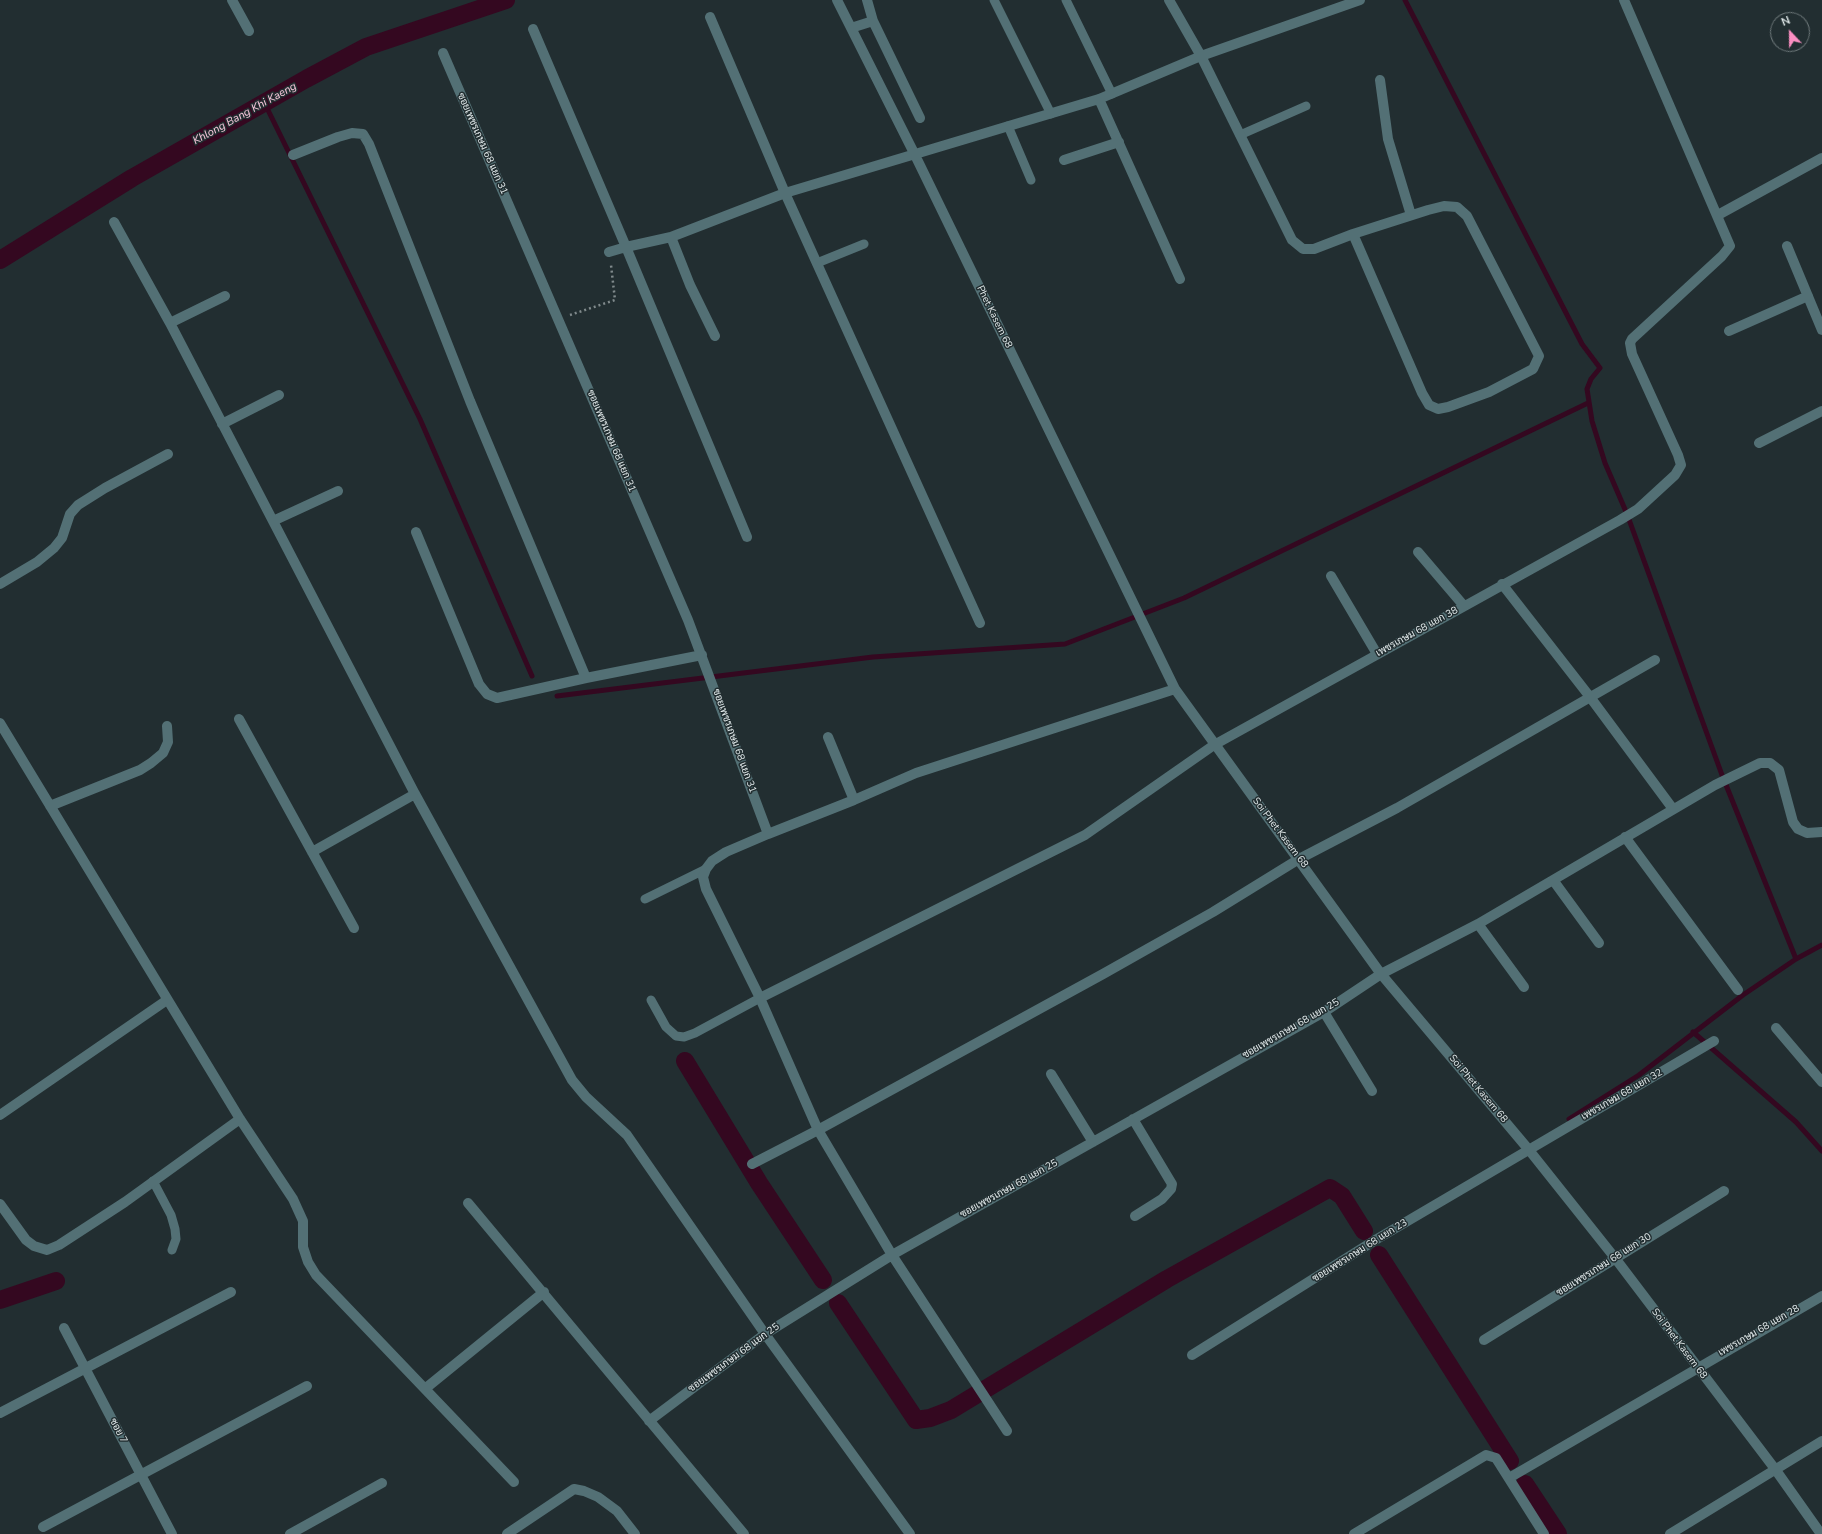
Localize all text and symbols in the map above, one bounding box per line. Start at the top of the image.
north arrow [1770,12,1810,52]
text: N [1779,13,1792,30]
water label: Khlong Bang Khi Kaeng [191,80,299,148]
street label: ซอยเพชรเกษม 68 แยก 31 [454,91,510,197]
street label: Phet Kasem 68 [974,284,1014,350]
street label: ซอยเพชรเกษม 68 แยก 31 [584,388,638,494]
street label: เพชรเกษม 68 แยก 38 [1374,604,1460,660]
street label: ซอยเพชรเกษม 68 แยก 31 [710,687,758,795]
street label: Soi Phet Kasem 68 [1250,796,1310,870]
street label: ซอยเพชรเกษม 68 แยก 25 [1240,996,1342,1062]
street label: Soi Phet Kasem 68 [1446,1053,1510,1125]
street label: เพชรเกษม 68 แยก 32 [1579,1067,1665,1123]
street label: ซอยเพชรเกษม 68 แยก 25 [958,1157,1060,1221]
street label: ซอยเพชรเกษม 68 แยก 23 [1310,1217,1410,1285]
street label: ซอยเพชรเกษม 68 แยก 30 [1554,1231,1654,1299]
street label: เพชรเกษม 68 แยก 28 [1716,1303,1802,1359]
street label: Soi Phet Kasem 68 [1649,1307,1709,1381]
street label: ซอยเพชรเกษม 68 แยก 25 [686,1321,782,1395]
street label: ซอย 7 [107,1417,129,1445]

